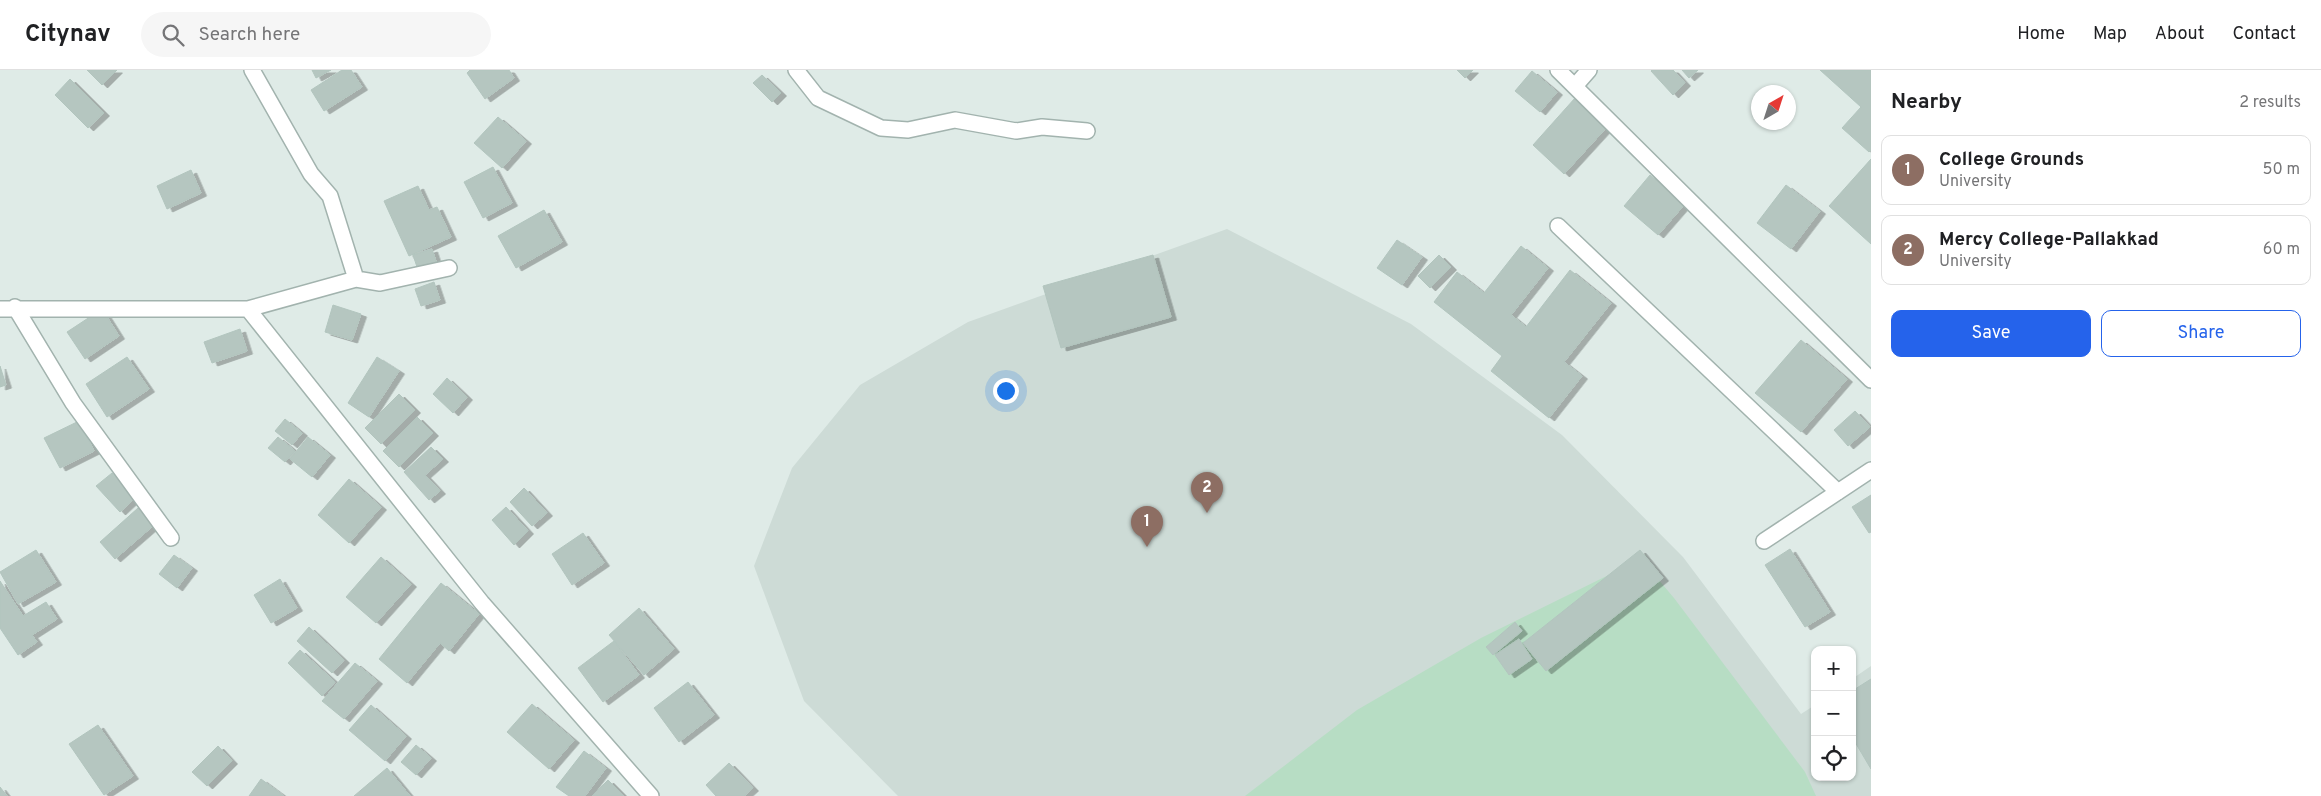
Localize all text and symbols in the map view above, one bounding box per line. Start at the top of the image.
search box [141,12,491,57]
text: Citynav [25,20,111,50]
icon: search [159,21,187,49]
text: Search here [199,23,300,47]
text: Home [2017,23,2065,46]
text: Map [2093,23,2127,46]
text: About [2155,23,2204,46]
text: Contact [2232,23,2296,46]
north arrow [1751,85,1796,130]
text: Nearby [1891,89,1962,116]
text: 2 results [2239,93,2301,113]
text: College Grounds [1939,148,2084,172]
text: 1 [1905,160,1911,180]
text: 50 m [2263,160,2300,180]
text: University [1939,172,2012,192]
text: Mercy College-Pallakkad [1939,228,2159,252]
text: 2 [1903,240,1913,260]
text: 60 m [2263,240,2300,260]
text: University [1939,252,2012,272]
button: Save [1891,310,2091,357]
button: Share [2101,310,2301,357]
your location [993,378,1019,404]
pin: 2 [1191,472,1223,513]
pin: 1 [1131,506,1163,547]
map controls [1811,646,1856,781]
button: + [1811,646,1856,691]
button: − [1811,691,1856,736]
button: locate [1811,736,1856,781]

